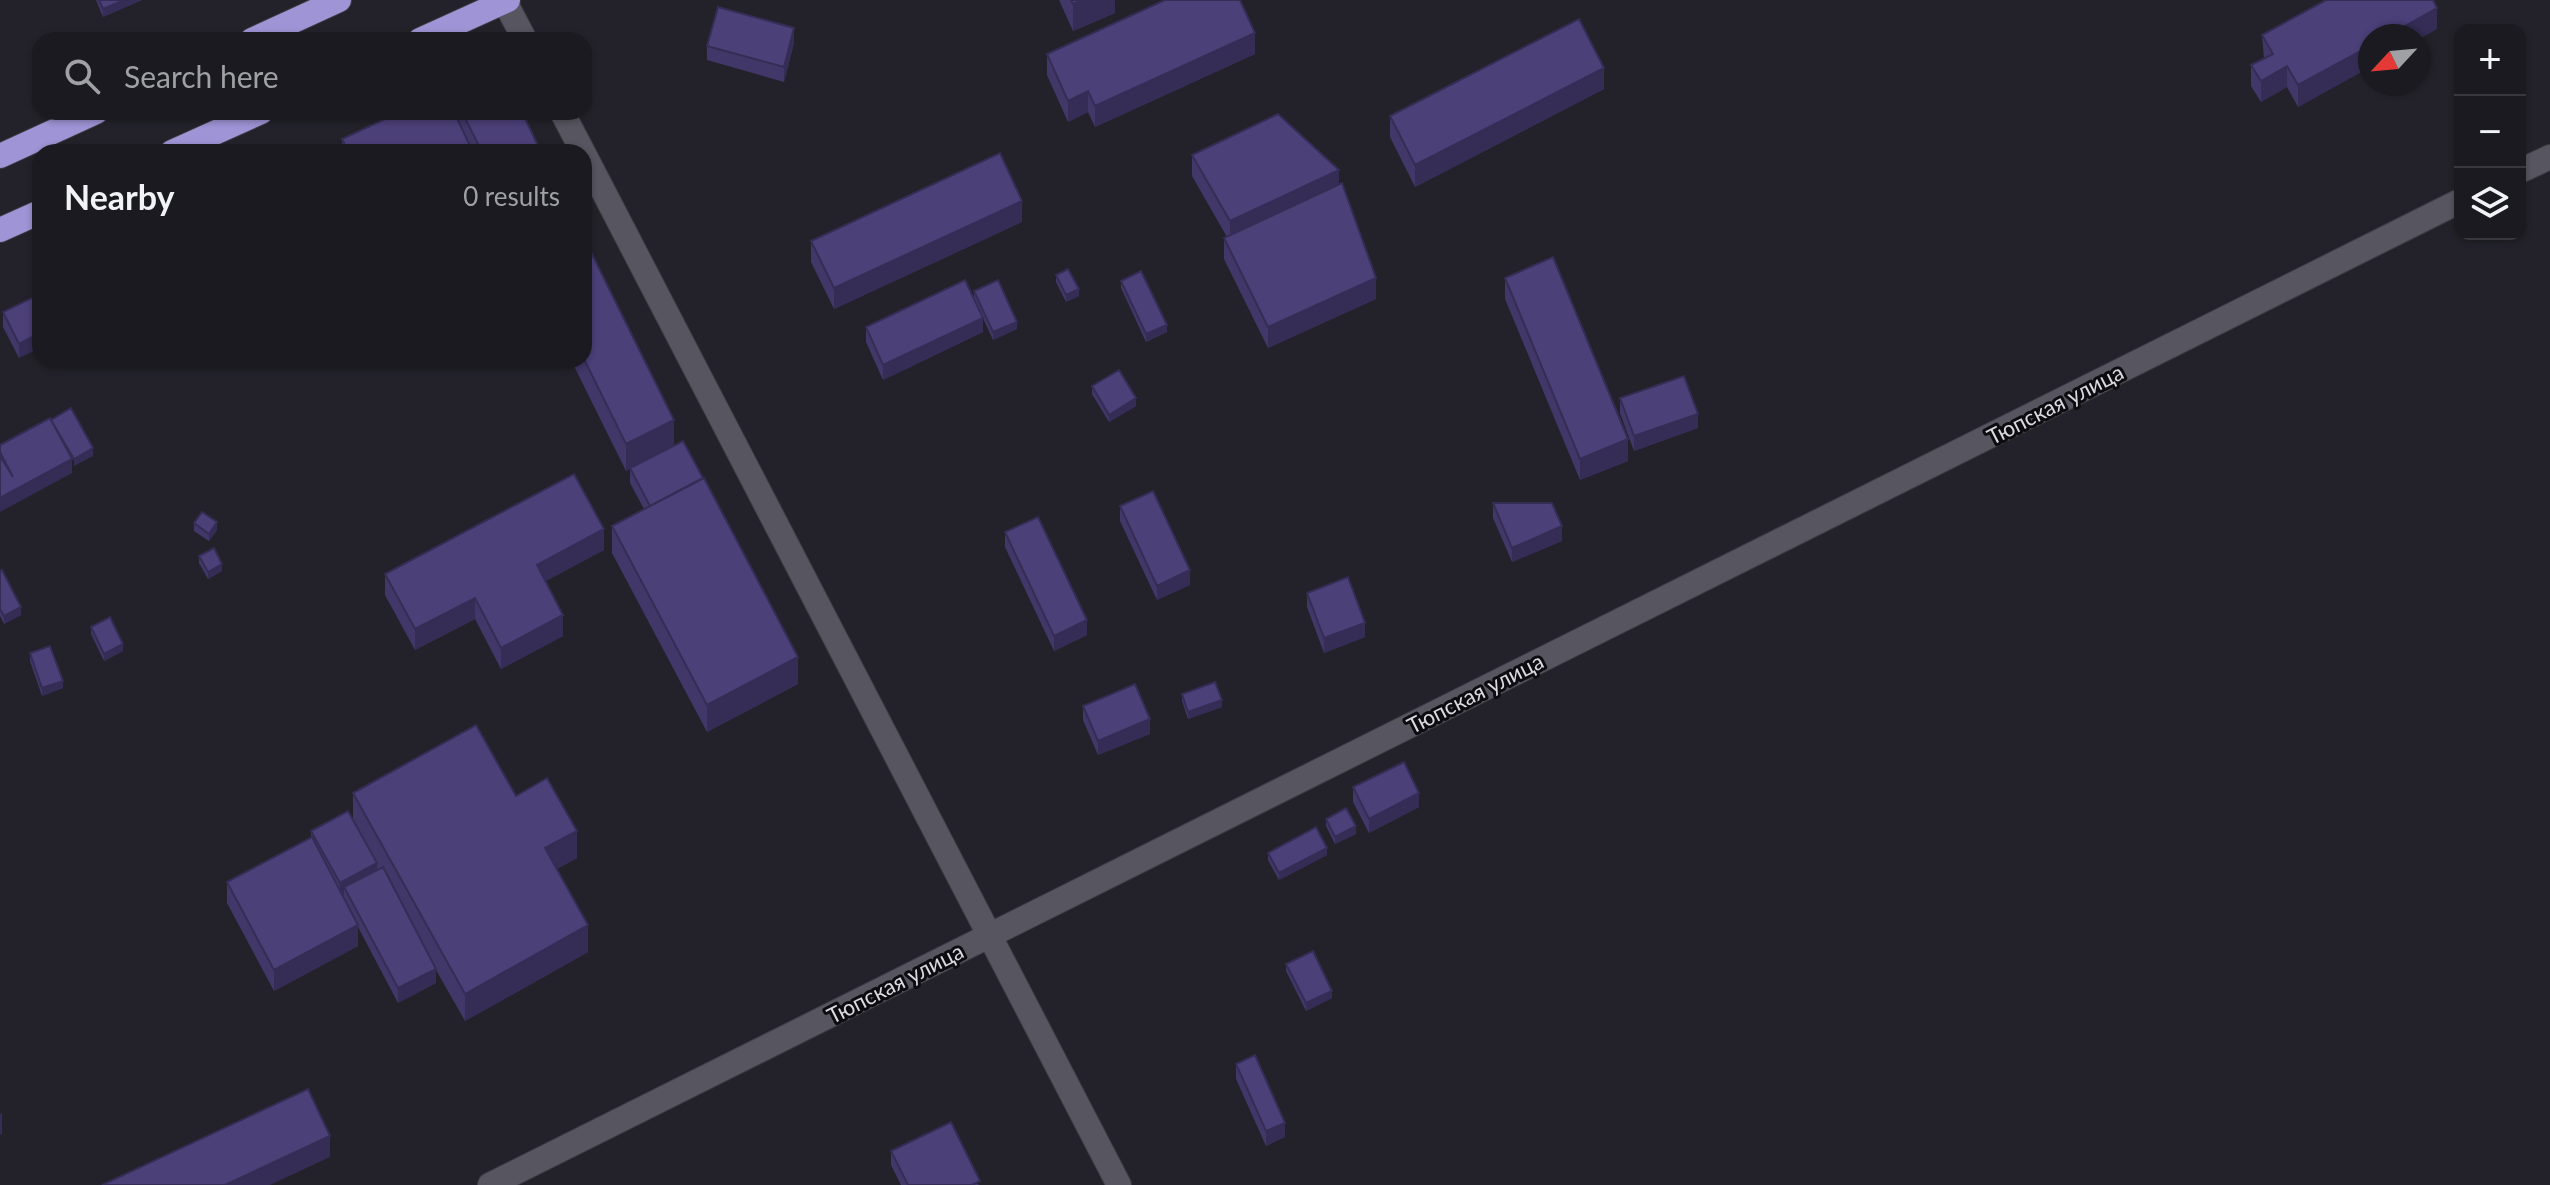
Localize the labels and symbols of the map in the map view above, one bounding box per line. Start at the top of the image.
north arrow [2358,24,2430,96]
street label: Тюпская улица [1982,358,2128,450]
street label: Тюпская улица [1402,647,1548,739]
street label: Тюпская улица [822,937,968,1029]

